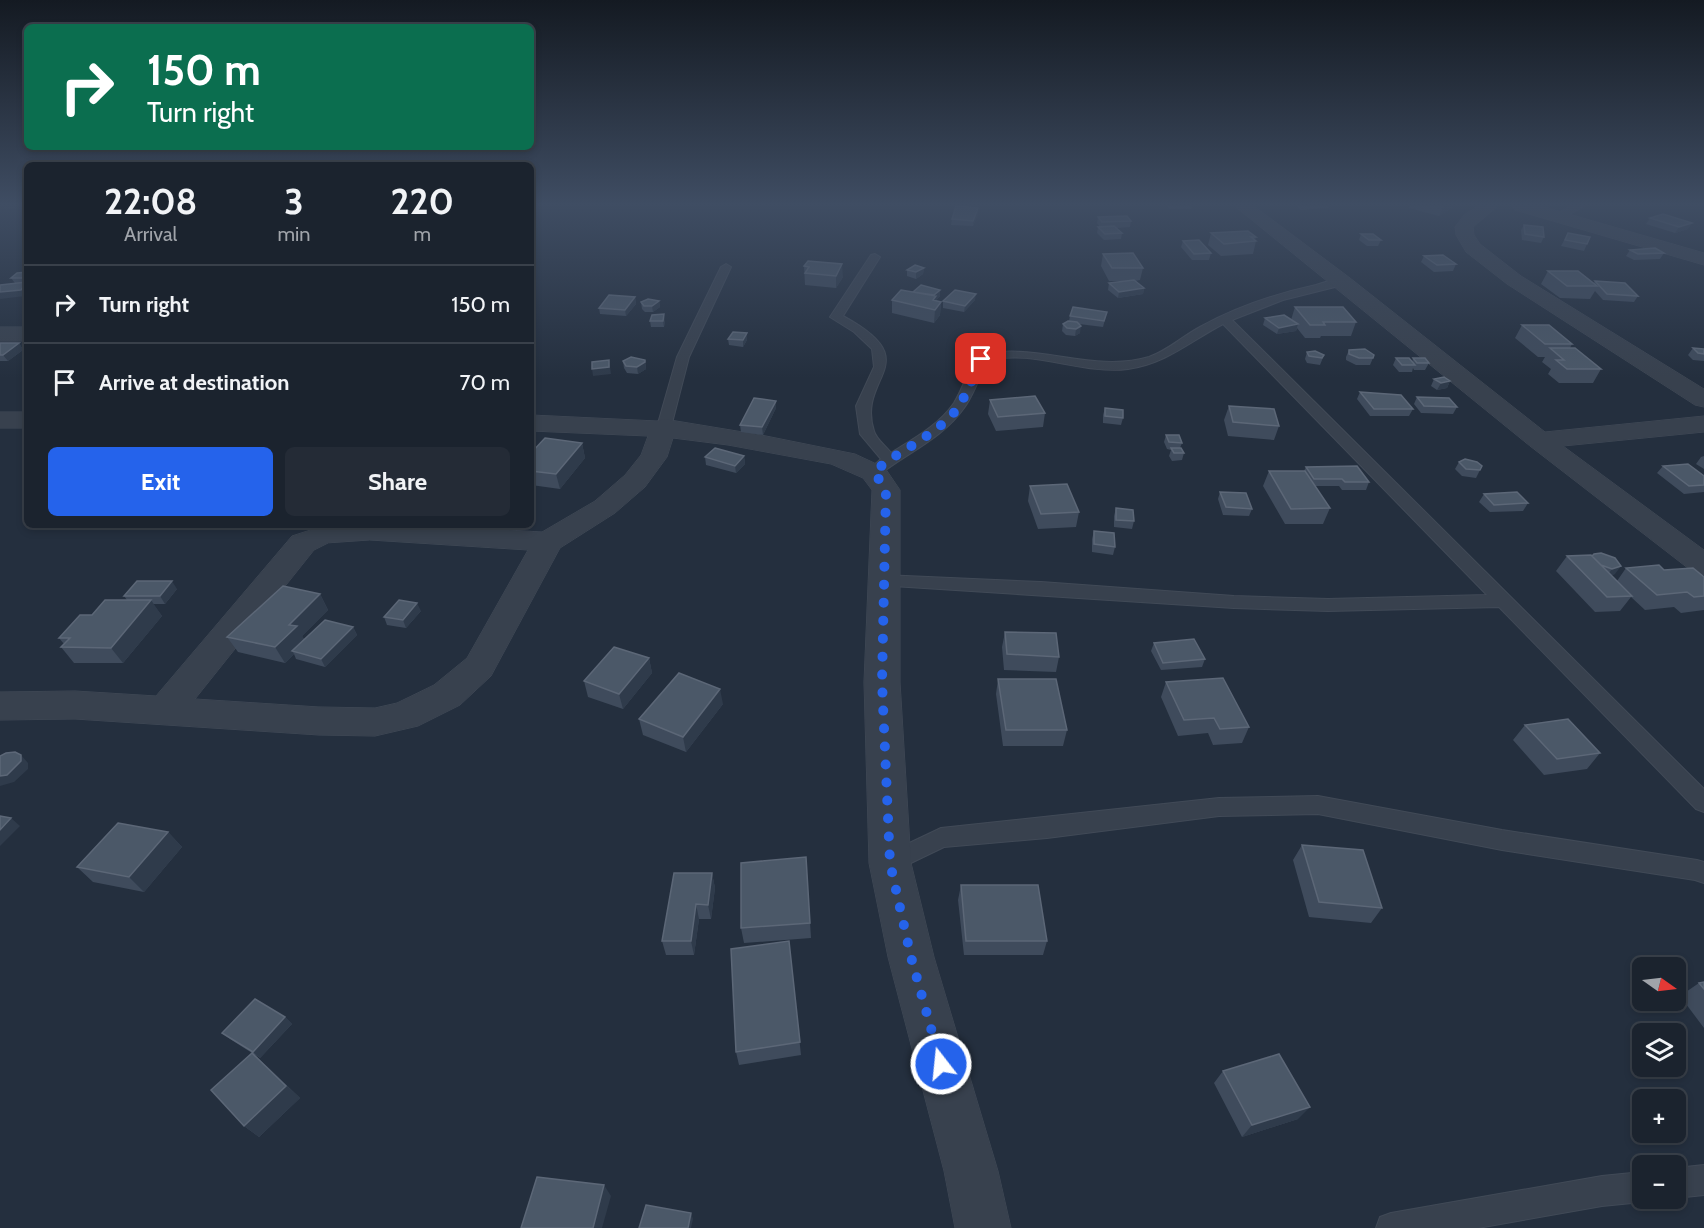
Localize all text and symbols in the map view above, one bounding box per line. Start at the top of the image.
text: 150 m [147,44,261,96]
icon: right [48,48,126,126]
text: Turn right [147,96,254,129]
text: 22:08 [104,179,197,223]
text: 3 [284,179,304,223]
text: 220 [390,179,454,223]
text: Arrival [124,222,177,246]
text: min [277,222,310,246]
text: m [413,222,431,246]
icon: right [48,288,81,321]
text: Turn right [99,291,189,318]
text: 150 m [451,291,510,318]
pin [955,333,1006,384]
icon: arrive [964,342,997,375]
icon: arrive [48,366,81,399]
text: Arrive at destination [99,369,289,396]
text: 70 m [460,369,510,396]
button: Exit [48,447,273,516]
button: Share [285,447,510,516]
north arrow [1632,957,1686,1011]
map controls [1632,957,1686,1209]
button: layers [1632,1023,1686,1077]
position arrow [909,1032,973,1096]
button: + [1632,1089,1686,1143]
button: − [1632,1155,1686,1209]

